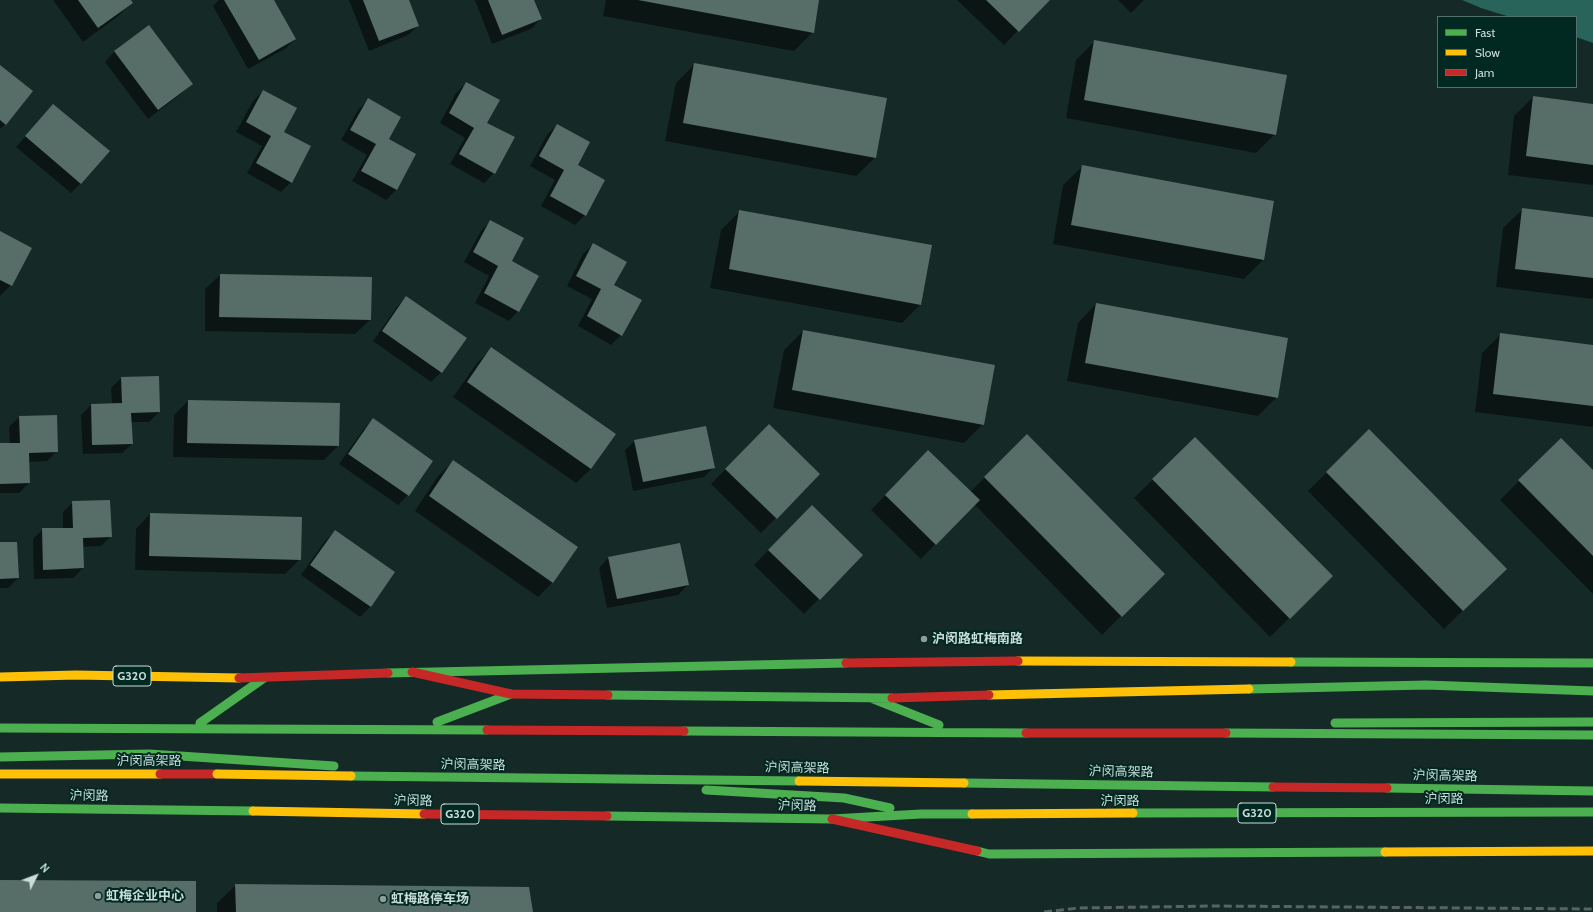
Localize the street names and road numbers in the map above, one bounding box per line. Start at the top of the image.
road number: G320 [113,666,151,686]
street label: 沪闵高架路 [117,753,181,769]
street label: 沪闵高架路 [440,757,506,773]
street label: 沪闵高架路 [764,760,830,776]
street label: 沪闵高架路 [1088,764,1154,780]
street label: 沪闵高架路 [1412,768,1478,784]
street label: 沪闵路 [69,788,109,804]
street label: 沪闵路 [1425,791,1463,807]
street label: 沪闵路 [393,793,433,809]
street label: 沪闵路 [1101,793,1139,809]
street label: 沪闵路 [777,798,817,814]
road number: G320 [1238,803,1276,823]
road number: G320 [441,804,479,824]

